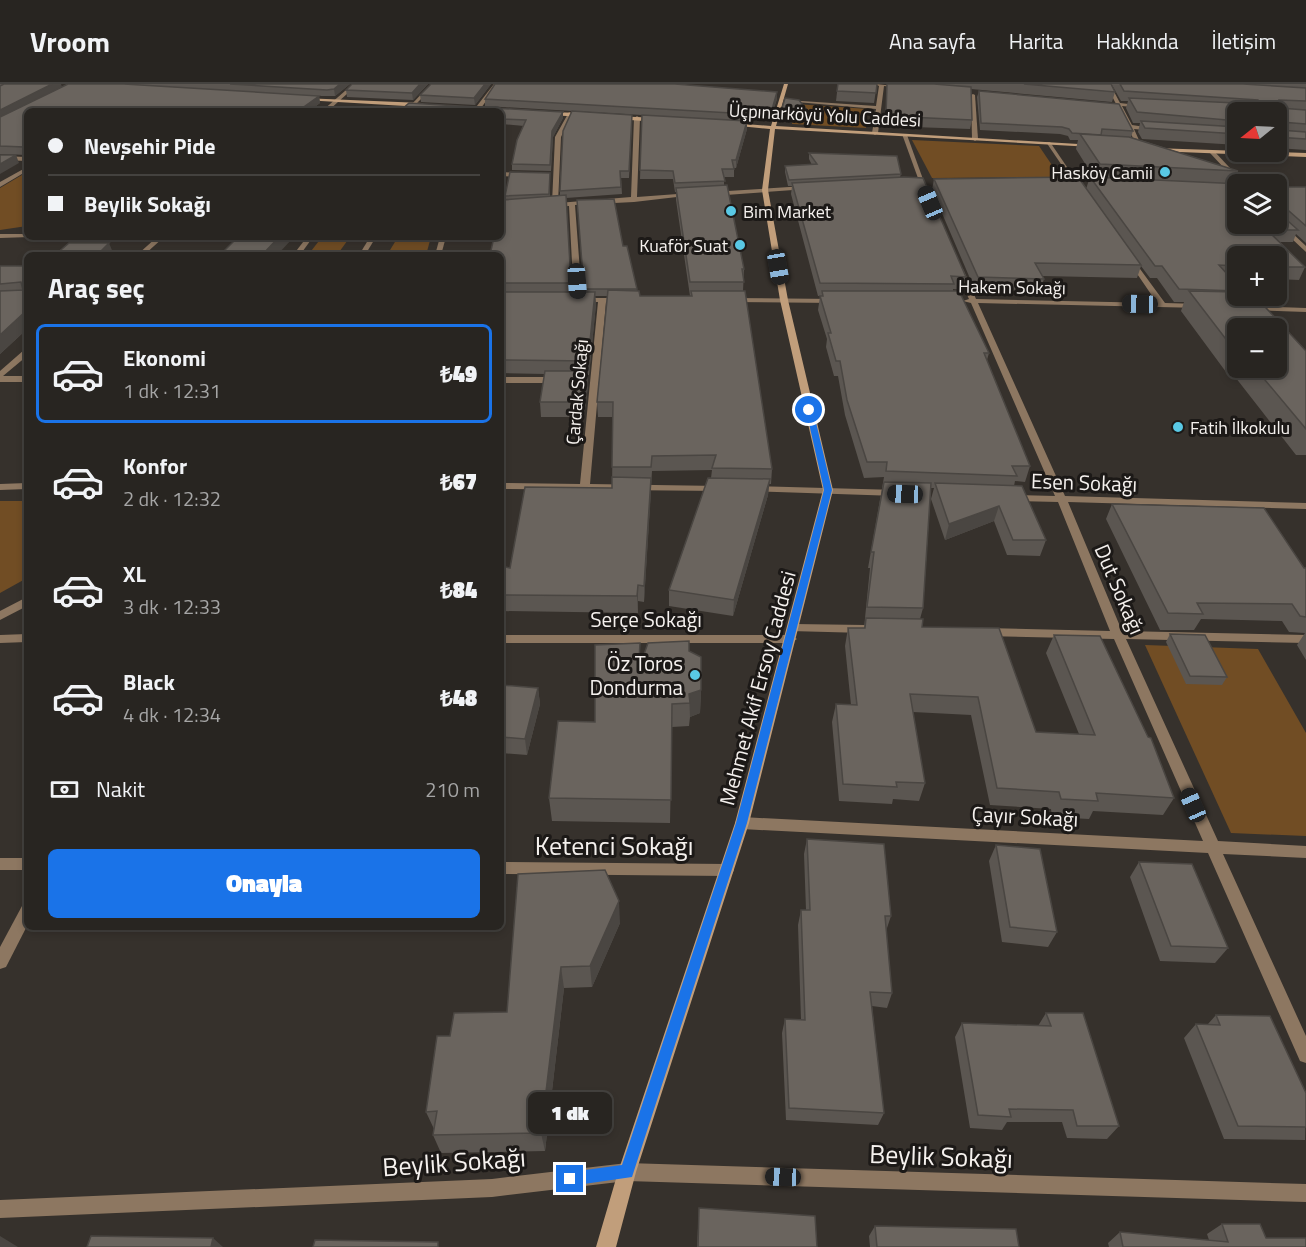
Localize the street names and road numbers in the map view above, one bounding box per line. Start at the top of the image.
street label: Üçpınarköyü Yolu Caddesi [728,96,922,134]
street label: Hakem Sokağı [958,273,1066,301]
street label: Çardak Sokağı [559,338,595,446]
street label: Esen Sokağı [1030,464,1138,500]
street label: Dut Sokağı [1087,539,1153,639]
street label: Mehmet Akif Ersoy Caddesi [710,567,804,809]
street label: Serçe Sokağı [590,603,702,635]
street label: Çayır Sokağı [971,797,1079,835]
street label: Ketenci Sokağı [535,826,693,865]
street label: Beylik Sokağı [869,1134,1013,1178]
street label: Beylik Sokağı [381,1138,527,1186]

